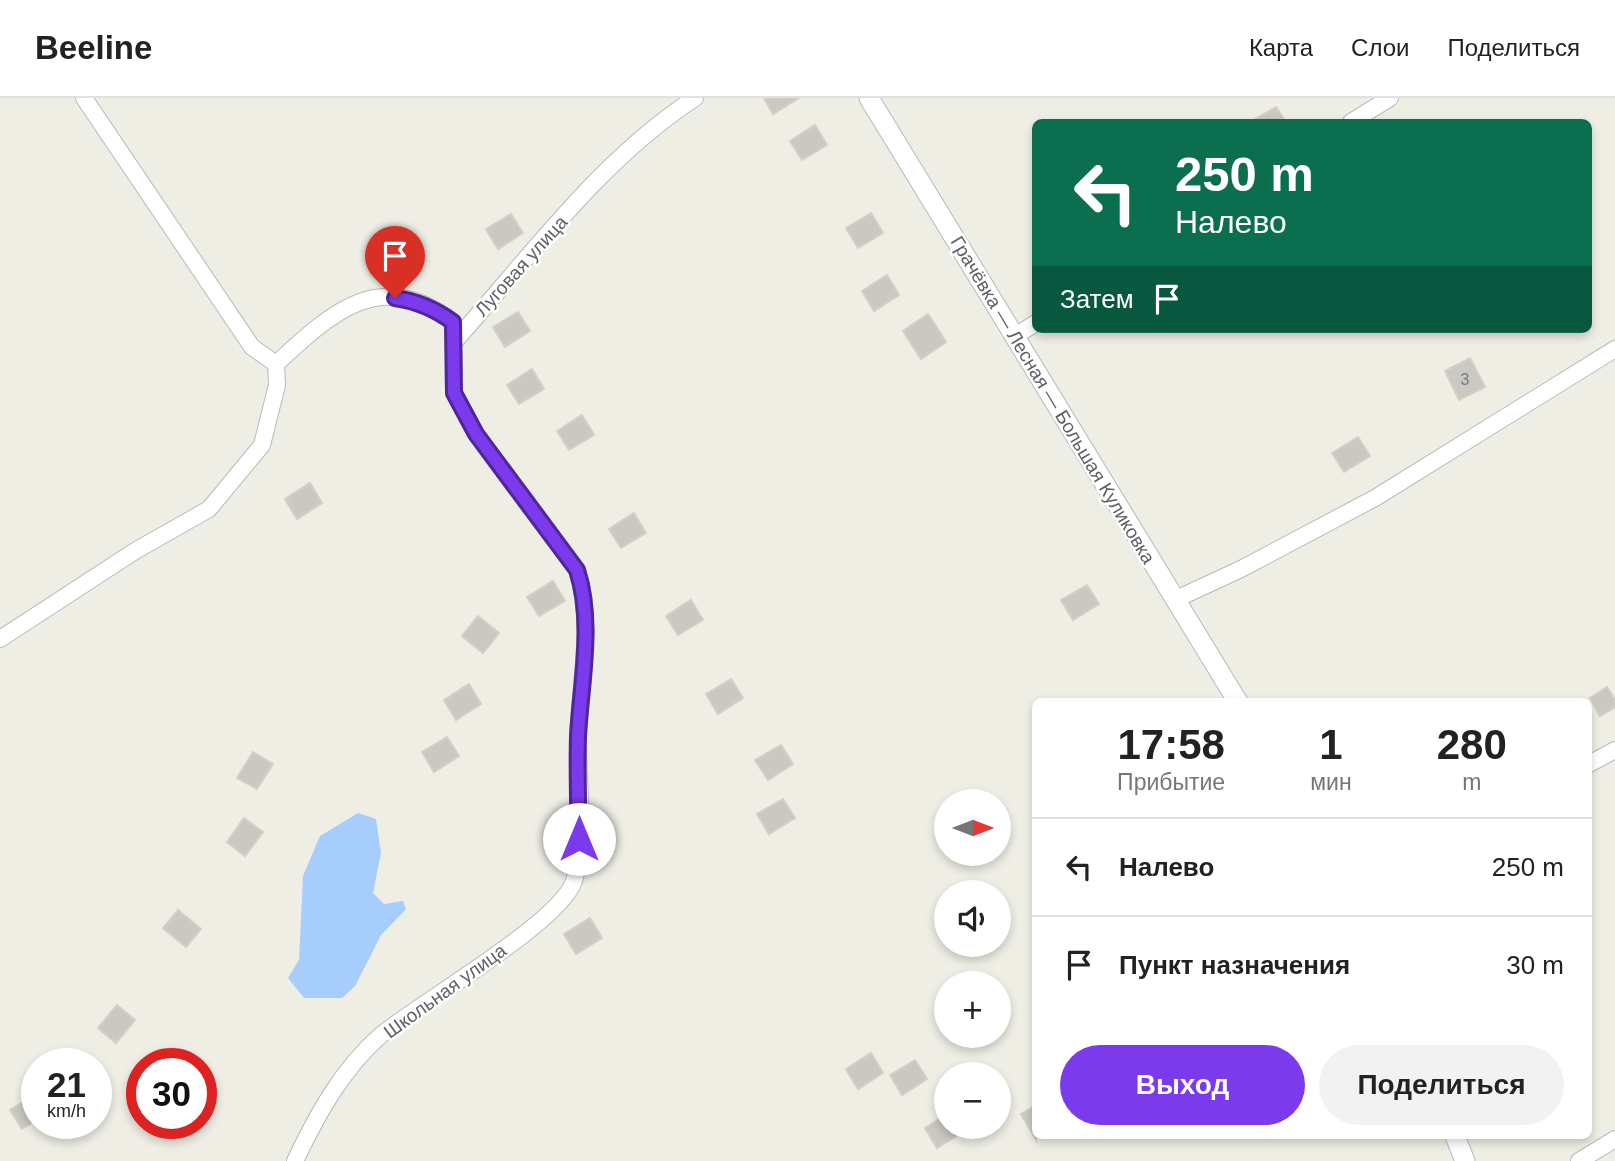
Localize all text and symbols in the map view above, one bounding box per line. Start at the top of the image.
text: Beeline [35,29,152,66]
text: Карта [1249,34,1313,61]
text: Слои [1351,34,1409,61]
text: Поделиться [1447,34,1580,61]
icon: left [1060,147,1151,238]
text: 250 m [1175,147,1314,201]
text: Налево [1175,204,1287,240]
street label: Луговая улица [471,211,572,320]
pin [365,226,425,298]
street label: Грачёвка — Лесная — Большая Куликовка [947,233,1160,568]
icon: arrive [376,237,414,275]
icon: arrive [1148,280,1186,318]
text: Затем [1060,284,1134,314]
house number: 3 [1461,371,1470,388]
text: 17:58 [1117,721,1225,768]
text: 1 [1319,721,1343,768]
text: 280 [1437,721,1507,768]
text: Прибытие [1117,769,1225,795]
text: мин [1310,769,1352,795]
text: m [1462,769,1481,795]
north arrow [934,789,1012,866]
map controls [934,789,1011,1139]
position arrow [542,802,616,876]
icon: left [1060,848,1098,886]
text: Налево [1119,852,1214,882]
text: 250 m [1492,852,1564,882]
button: sound [934,880,1011,957]
street label: Школьная улица [380,939,511,1042]
icon: arrive [1060,946,1098,984]
text: Пункт назначения [1119,950,1350,980]
text: 30 m [1506,950,1564,980]
button: + [934,971,1011,1048]
button: Выход [1060,1045,1305,1125]
button: Поделиться [1319,1045,1564,1125]
speed limit sign: 30 [126,1048,217,1139]
button: − [934,1062,1011,1139]
text: 21 [47,1065,86,1104]
text: km/h [47,1101,86,1121]

